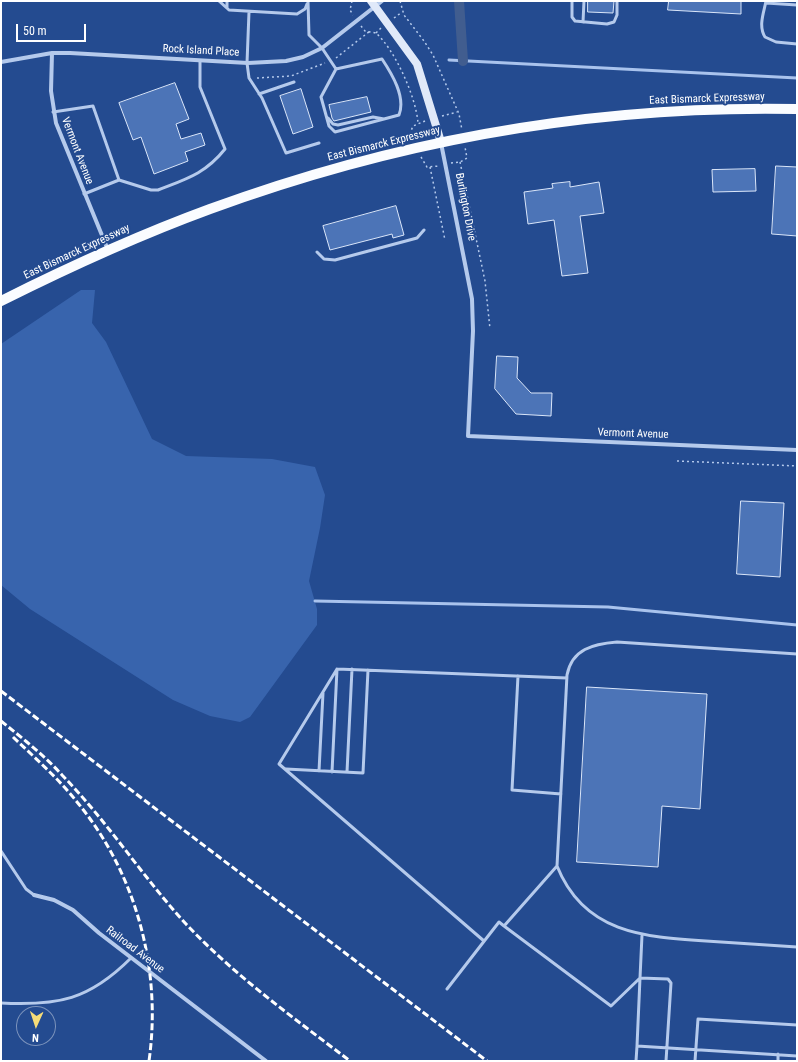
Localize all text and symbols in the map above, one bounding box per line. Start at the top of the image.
scale bar [18,16,88,42]
text: 50 m [23,24,47,38]
street label: Rock Island Place [162,42,240,60]
street label: East Bismarck Expressway [649,90,765,108]
street label: Vermont Avenue [58,115,96,187]
street label: East Bismarck Expressway [326,124,442,164]
street label: Burlington Drive [452,172,478,242]
street label: East Bismarck Expressway [22,222,132,282]
street label: Vermont Avenue [597,426,669,442]
street label: Railroad Avenue [103,924,167,976]
north arrow [16,1006,56,1046]
text: N [32,1031,39,1044]

